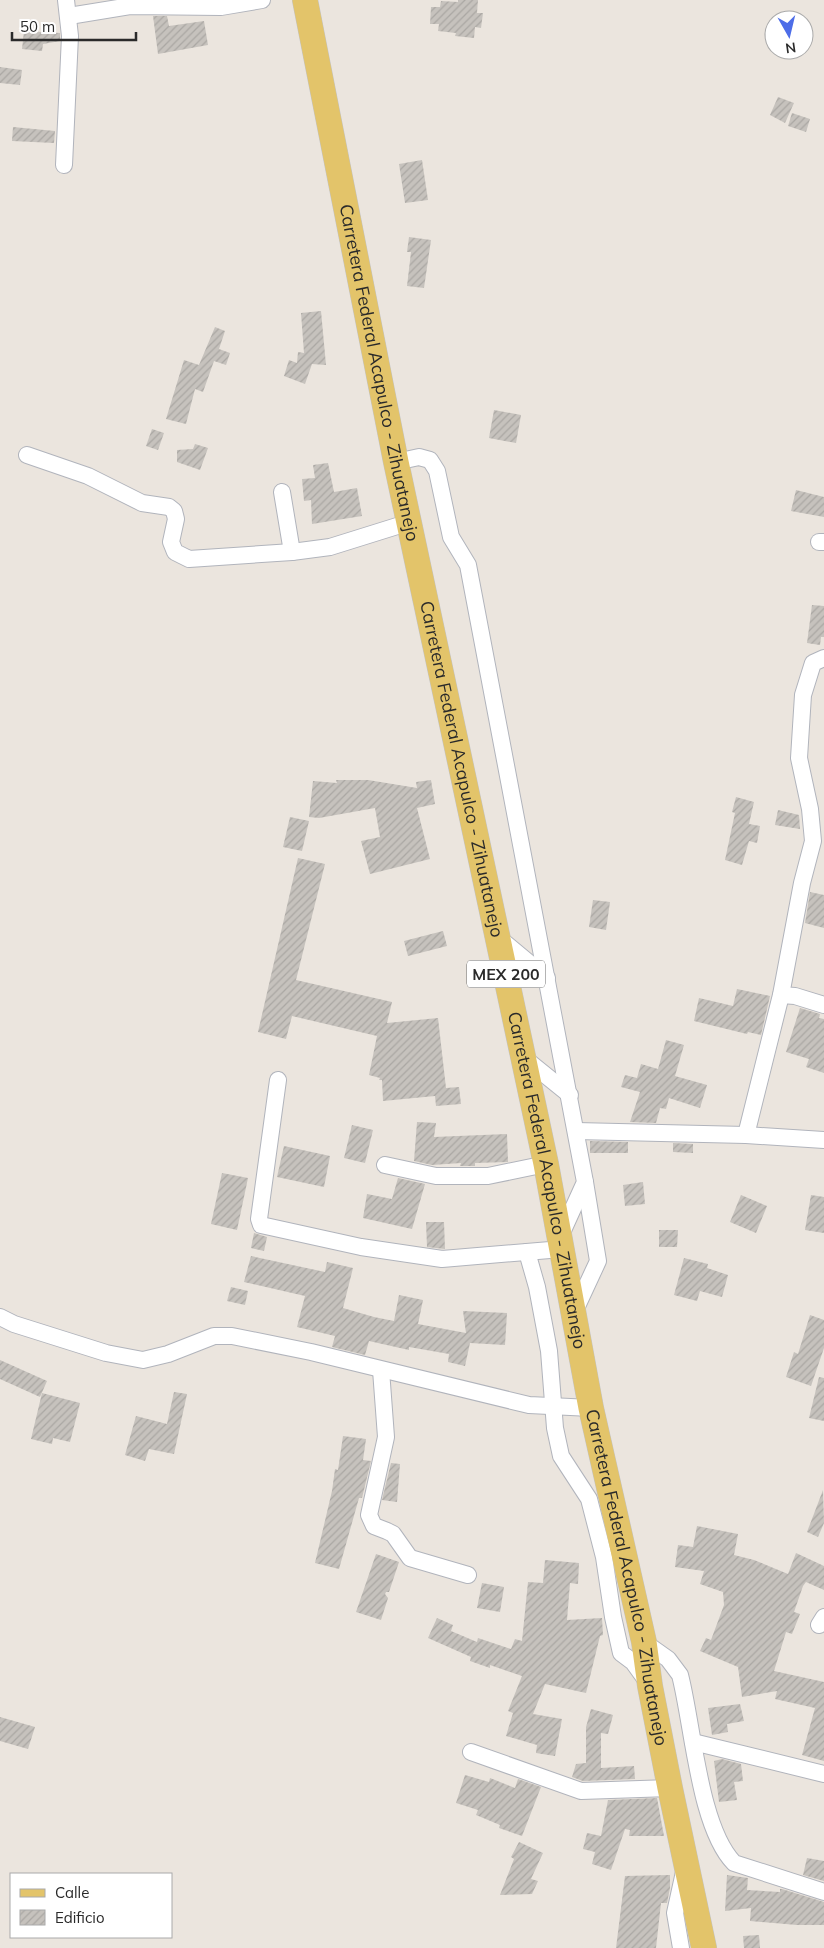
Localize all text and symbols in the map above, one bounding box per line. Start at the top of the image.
scale bar [12,10,136,42]
north arrow [764,10,814,60]
text: 50 m [20,17,55,36]
text: N [784,38,797,58]
street label: Carretera Federal Acapulco - Zihuatanejo [334,202,425,543]
street label: Carretera Federal Acapulco - Zihuatanejo [415,599,509,939]
road number: MEX 200 [467,961,545,988]
street label: Carretera Federal Acapulco - Zihuatanejo [503,1010,592,1351]
street label: Carretera Federal Acapulco - Zihuatanejo [581,1407,673,1747]
legend [10,1873,172,1938]
text: Calle [55,1883,89,1902]
text: Edificio [55,1908,105,1927]

